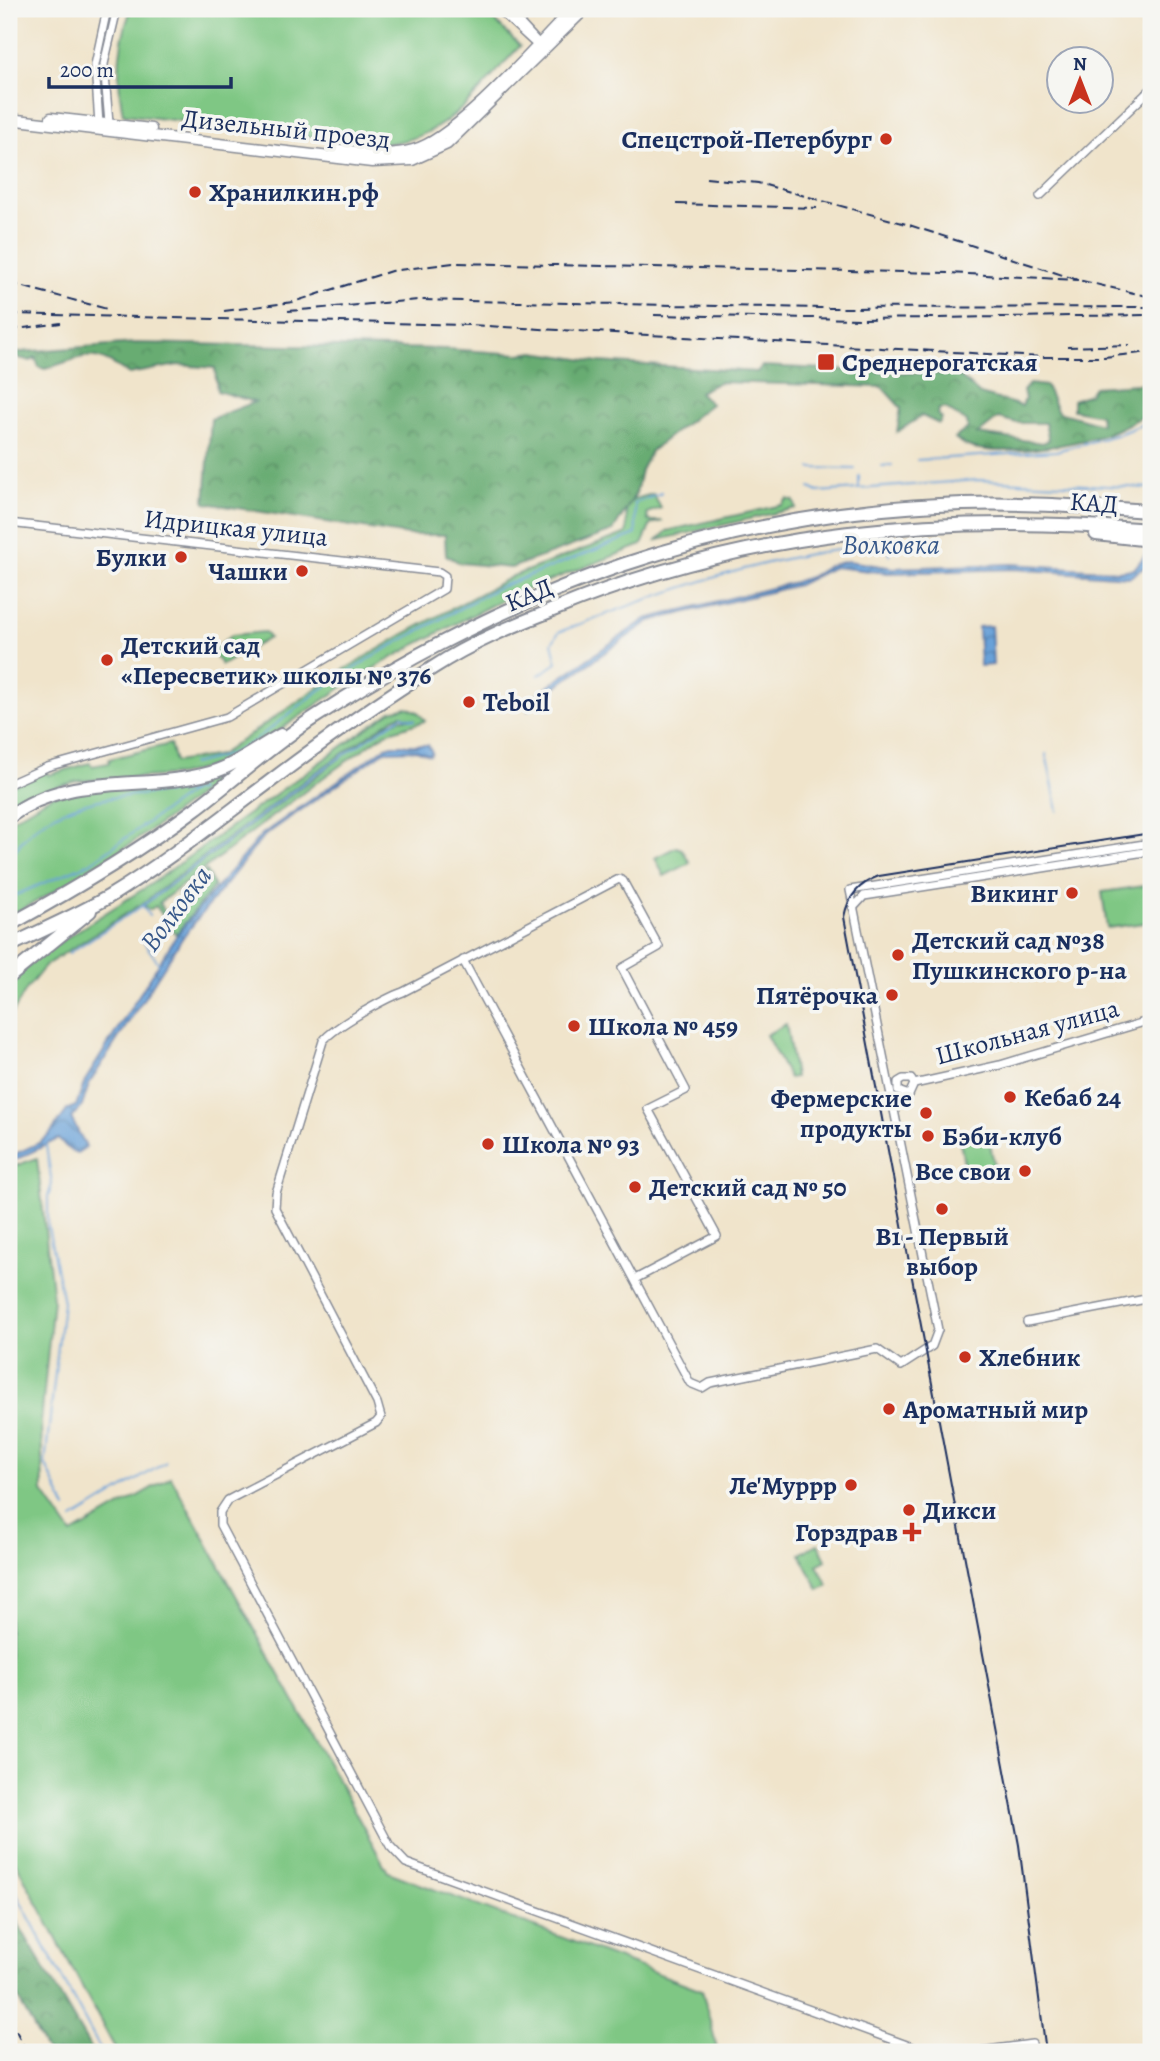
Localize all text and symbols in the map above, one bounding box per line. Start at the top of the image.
scale bar [49,46,231,90]
north arrow [1044,46,1114,116]
text: N [1073,51,1087,77]
text: 200 m [60,56,114,84]
street label: Дизельный проезд [180,101,392,157]
place label: Спецстрой-Петербург [622,122,873,157]
marker: Спецстрой-Петербург [878,131,894,147]
place label: Хранилкин.рф [209,175,379,210]
marker: Хранилкин.рф [187,184,203,200]
place label: Среднерогатская [842,345,1038,380]
marker: Среднерогатская [816,352,836,372]
street label: КАД [1069,484,1119,522]
street label: Идрицкая улица [142,501,330,555]
water label: Волковка [842,526,940,564]
place label: Булки [95,540,167,575]
marker: Булки [173,549,189,565]
place label: Чашки [208,554,288,589]
marker: Чашки [294,563,310,579]
street label: КАД [500,569,558,621]
place label: Детский сад «Пересветик» школы № 376 [121,628,431,693]
marker: Детский сад «Пересветик» школы № 376 [99,652,115,668]
place label: Teboil [483,685,550,720]
marker: Teboil [461,694,477,710]
water label: Волковка [131,858,221,960]
place label: Викинг [970,876,1059,911]
marker: Викинг [1064,885,1080,901]
place label: Детский сад №38 Пушкинского р-на [912,923,1127,988]
marker: Детский сад №38 Пушкинского р-на [890,947,906,963]
place label: Пятёрочка [756,978,879,1013]
marker: Пятёрочка [884,987,900,1003]
street label: Школьная улица [931,991,1123,1073]
place label: Школа № 459 [588,1009,738,1044]
marker: Школа № 459 [566,1018,582,1034]
place label: Кебаб 24 [1024,1080,1121,1115]
place label: Фермерские продукты [770,1081,912,1146]
marker: Кебаб 24 [1002,1089,1018,1105]
marker: Фермерские продукты [918,1105,934,1121]
place label: Бэби-клуб [942,1119,1062,1154]
place label: Школа № 93 [502,1127,640,1162]
marker: Бэби-клуб [920,1128,936,1144]
marker: Школа № 93 [480,1136,496,1152]
place label: Все свои [915,1154,1011,1189]
marker: Все свои [1017,1163,1033,1179]
place label: Детский сад № 50 [649,1170,847,1205]
marker: Детский сад № 50 [627,1179,643,1195]
marker: В1 - Первый выбор [934,1201,950,1217]
place label: В1 - Первый выбор [875,1219,1009,1284]
place label: Хлебник [979,1340,1080,1375]
marker: Хлебник [957,1349,973,1365]
place label: Ароматный мир [902,1392,1088,1427]
marker: Ароматный мир [881,1401,897,1417]
place label: Ле'Муррр [729,1468,837,1503]
marker: Ле'Муррр [843,1477,859,1493]
place label: Дикси [923,1493,996,1528]
marker: Дикси [901,1502,917,1518]
place label: Горздрав [795,1515,898,1550]
marker: Горздрав [904,1524,920,1540]

